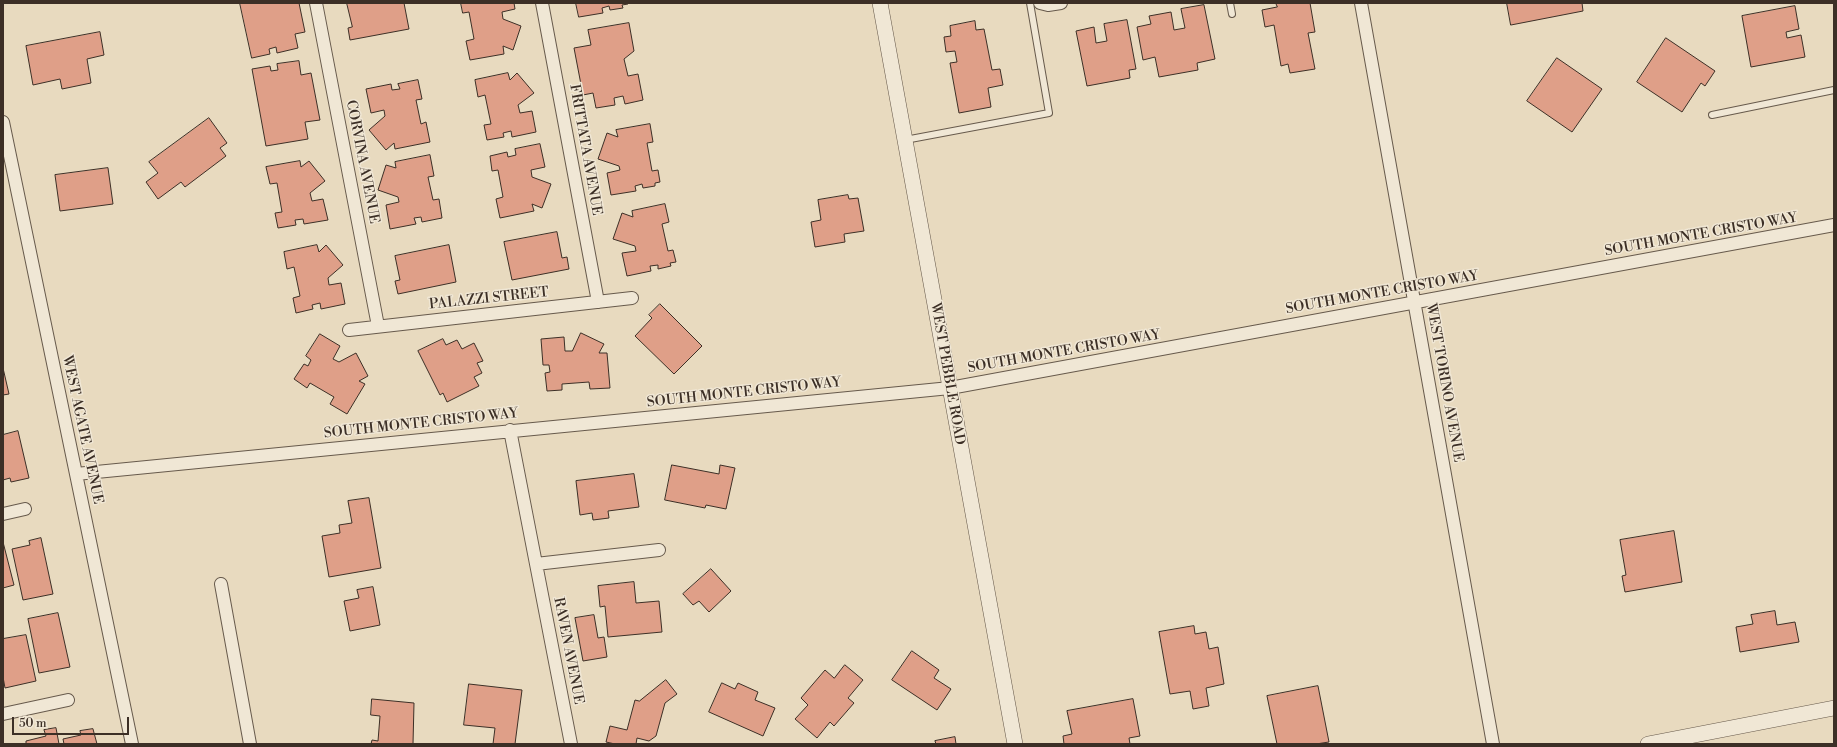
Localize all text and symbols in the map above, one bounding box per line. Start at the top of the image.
street label: FRITTATA AVENUE [565,83,605,217]
street label: CORVINA AVENUE [342,99,382,225]
street label: SOUTH MONTE CRISTO WAY [1603,210,1799,260]
street label: SOUTH MONTE CRISTO WAY [1284,268,1480,318]
street label: PALAZZI STREET [428,284,550,314]
street label: WEST PEBBLE ROAD [926,302,968,446]
street label: WEST TORINO AVENUE [1422,302,1466,464]
street label: SOUTH MONTE CRISTO WAY [966,327,1162,377]
street label: WEST AGATE AVENUE [58,354,106,506]
street label: SOUTH MONTE CRISTO WAY [646,374,842,412]
street label: SOUTH MONTE CRISTO WAY [323,405,519,443]
street label: RAVEN AVENUE [549,596,587,706]
scale bar [14,709,131,735]
text: 50 m [19,716,47,731]

